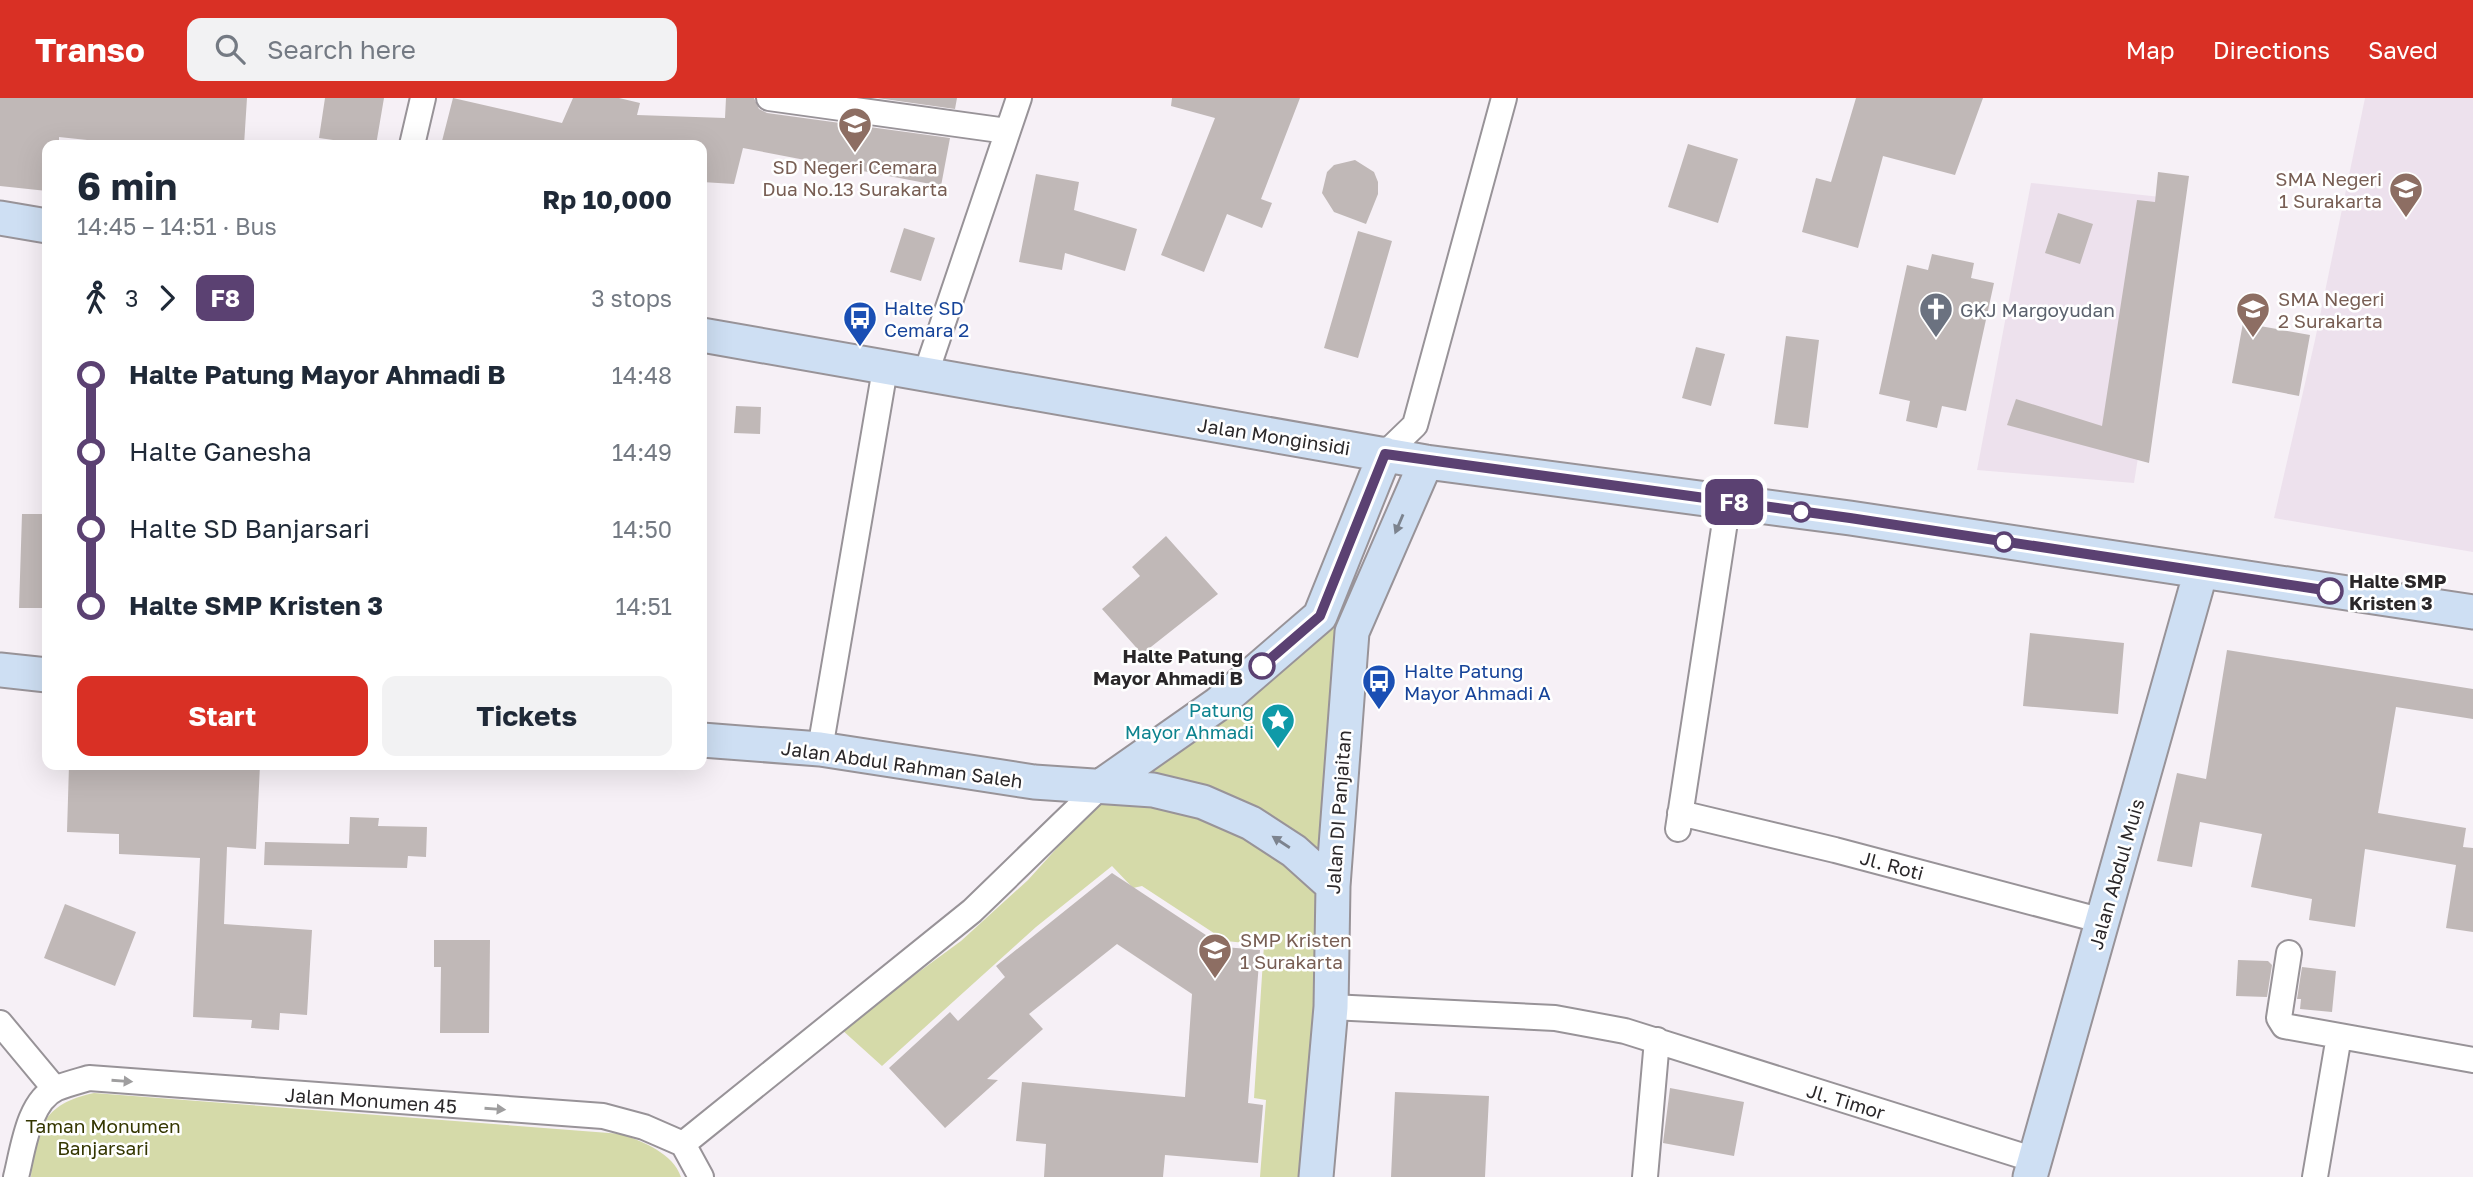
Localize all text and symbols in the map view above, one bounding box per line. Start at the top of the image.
search box [187,18,677,81]
text: Transo [35,30,145,69]
icon: search [211,30,249,68]
text: Search here [267,34,416,65]
text: Map [2126,35,2175,64]
text: Directions [2213,35,2330,64]
text: Saved [2368,35,2438,64]
school or university icon: SD Negeri Cemara Dua No.13 Surakarta [836,105,874,154]
place label: SD Negeri Cemara Dua No.13 Surakarta [762,155,948,200]
text: 6 min [77,163,177,208]
place label: SMA Negeri 1 Surakarta [2275,167,2382,212]
school or university icon: SMA Negeri 1 Surakarta [2387,170,2425,219]
text: Rp 10,000 [542,184,672,215]
text: 14:45 – 14:51 · Bus [77,212,277,240]
icon: walk [77,279,115,317]
icon: forward [148,279,186,317]
text: F8 [210,283,240,312]
text: 3 [125,284,138,312]
text: 3 stops [591,284,672,312]
place label: SMA Negeri 2 Surakarta [2278,287,2385,332]
church icon: GKJ Margoyudan [1917,290,1955,339]
school or university icon: SMA Negeri 2 Surakarta [2234,290,2272,339]
place label: Halte SD Cemara 2 [884,296,969,341]
place label: GKJ Margoyudan [1960,298,2115,321]
bus stop icon: Halte SD Cemara 2 [841,299,879,348]
text: Halte Patung Mayor Ahmadi B [129,359,506,390]
text: 14:48 [612,361,672,389]
street label: Jalan Monginsidi [1196,413,1352,459]
text: Halte Ganesha [129,436,312,467]
text: 14:49 [612,438,672,466]
line badge: F8 [1702,479,1766,525]
text: F8 [1719,487,1749,516]
unlabelled marker [1791,502,1811,522]
text: Halte SD Banjarsari [129,513,370,544]
one-way arrow [1393,514,1404,535]
text: 14:50 [612,515,672,543]
unlabelled marker [1994,532,2014,552]
place label: Halte SMP Kristen 3 [2349,569,2447,614]
marker: Halte SMP Kristen 3 [2317,578,2343,604]
text: Halte SMP Kristen 3 [129,590,383,621]
text: 14:51 [615,592,672,620]
place label: Halte Patung Mayor Ahmadi B [1093,644,1243,689]
marker: Halte Patung Mayor Ahmadi B [1249,653,1275,679]
place label: Halte Patung Mayor Ahmadi A [1404,659,1551,704]
bus stop icon: Halte Patung Mayor Ahmadi A [1360,662,1398,711]
button: Start [77,676,368,756]
button: Tickets [382,676,672,756]
place label: Patung Mayor Ahmadi [1125,698,1254,743]
place icon: Patung Mayor Ahmadi [1259,701,1297,750]
street label: Jalan DI Panjaitan [1321,729,1355,895]
street label: Jalan Abdul Rahman Saleh [780,736,1024,792]
street label: Jalan Abdul Muis [2083,796,2149,952]
one-way arrow [1271,836,1290,849]
street label: Jl. Roti [1858,845,1926,885]
place label: SMP Kristen 1 Surakarta [1240,928,1352,973]
school or university icon: SMP Kristen 1 Surakarta [1196,931,1234,980]
one-way arrow [111,1075,133,1086]
street label: Jl. Timor [1804,1078,1888,1124]
street label: Jalan Monumen 45 [284,1083,458,1117]
one-way arrow [484,1104,506,1115]
park label: Taman Monumen Banjarsari [25,1114,181,1159]

